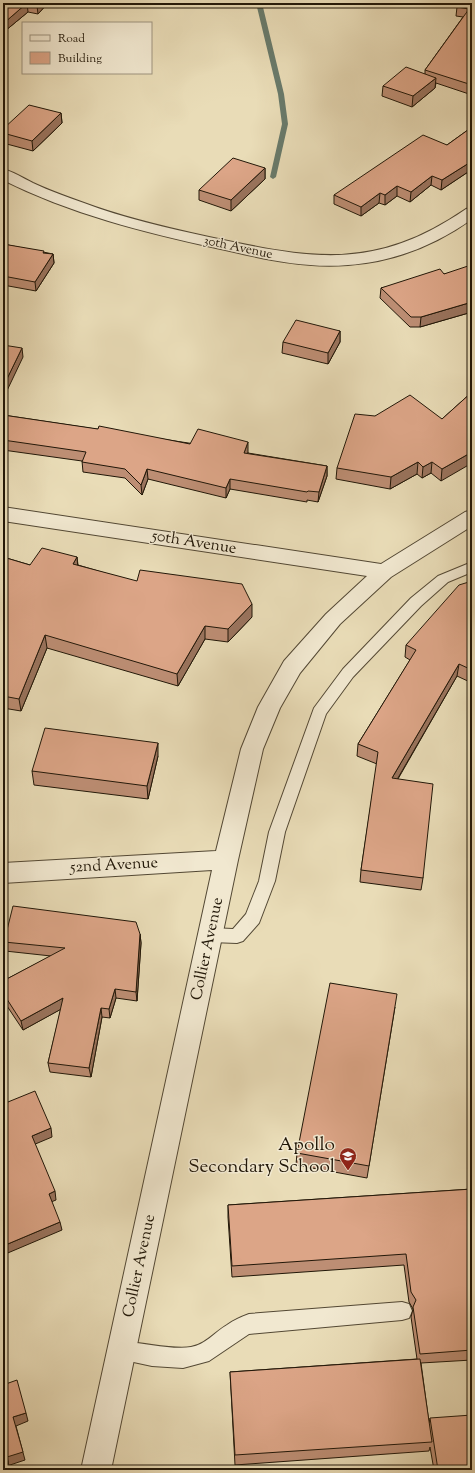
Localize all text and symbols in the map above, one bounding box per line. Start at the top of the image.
legend [22,22,152,74]
text: Road [58,30,85,48]
text: Building [58,50,102,68]
street label: 30th Avenue [202,232,274,264]
street label: 50th Avenue [149,525,238,561]
street label: 52nd Avenue [68,852,159,880]
street label: Collier Avenue [186,895,230,1003]
place label: Apollo Secondary School [188,1132,335,1181]
school or university icon: Apollo Secondary School [338,1146,358,1171]
street label: Collier Avenue [118,1212,162,1320]

